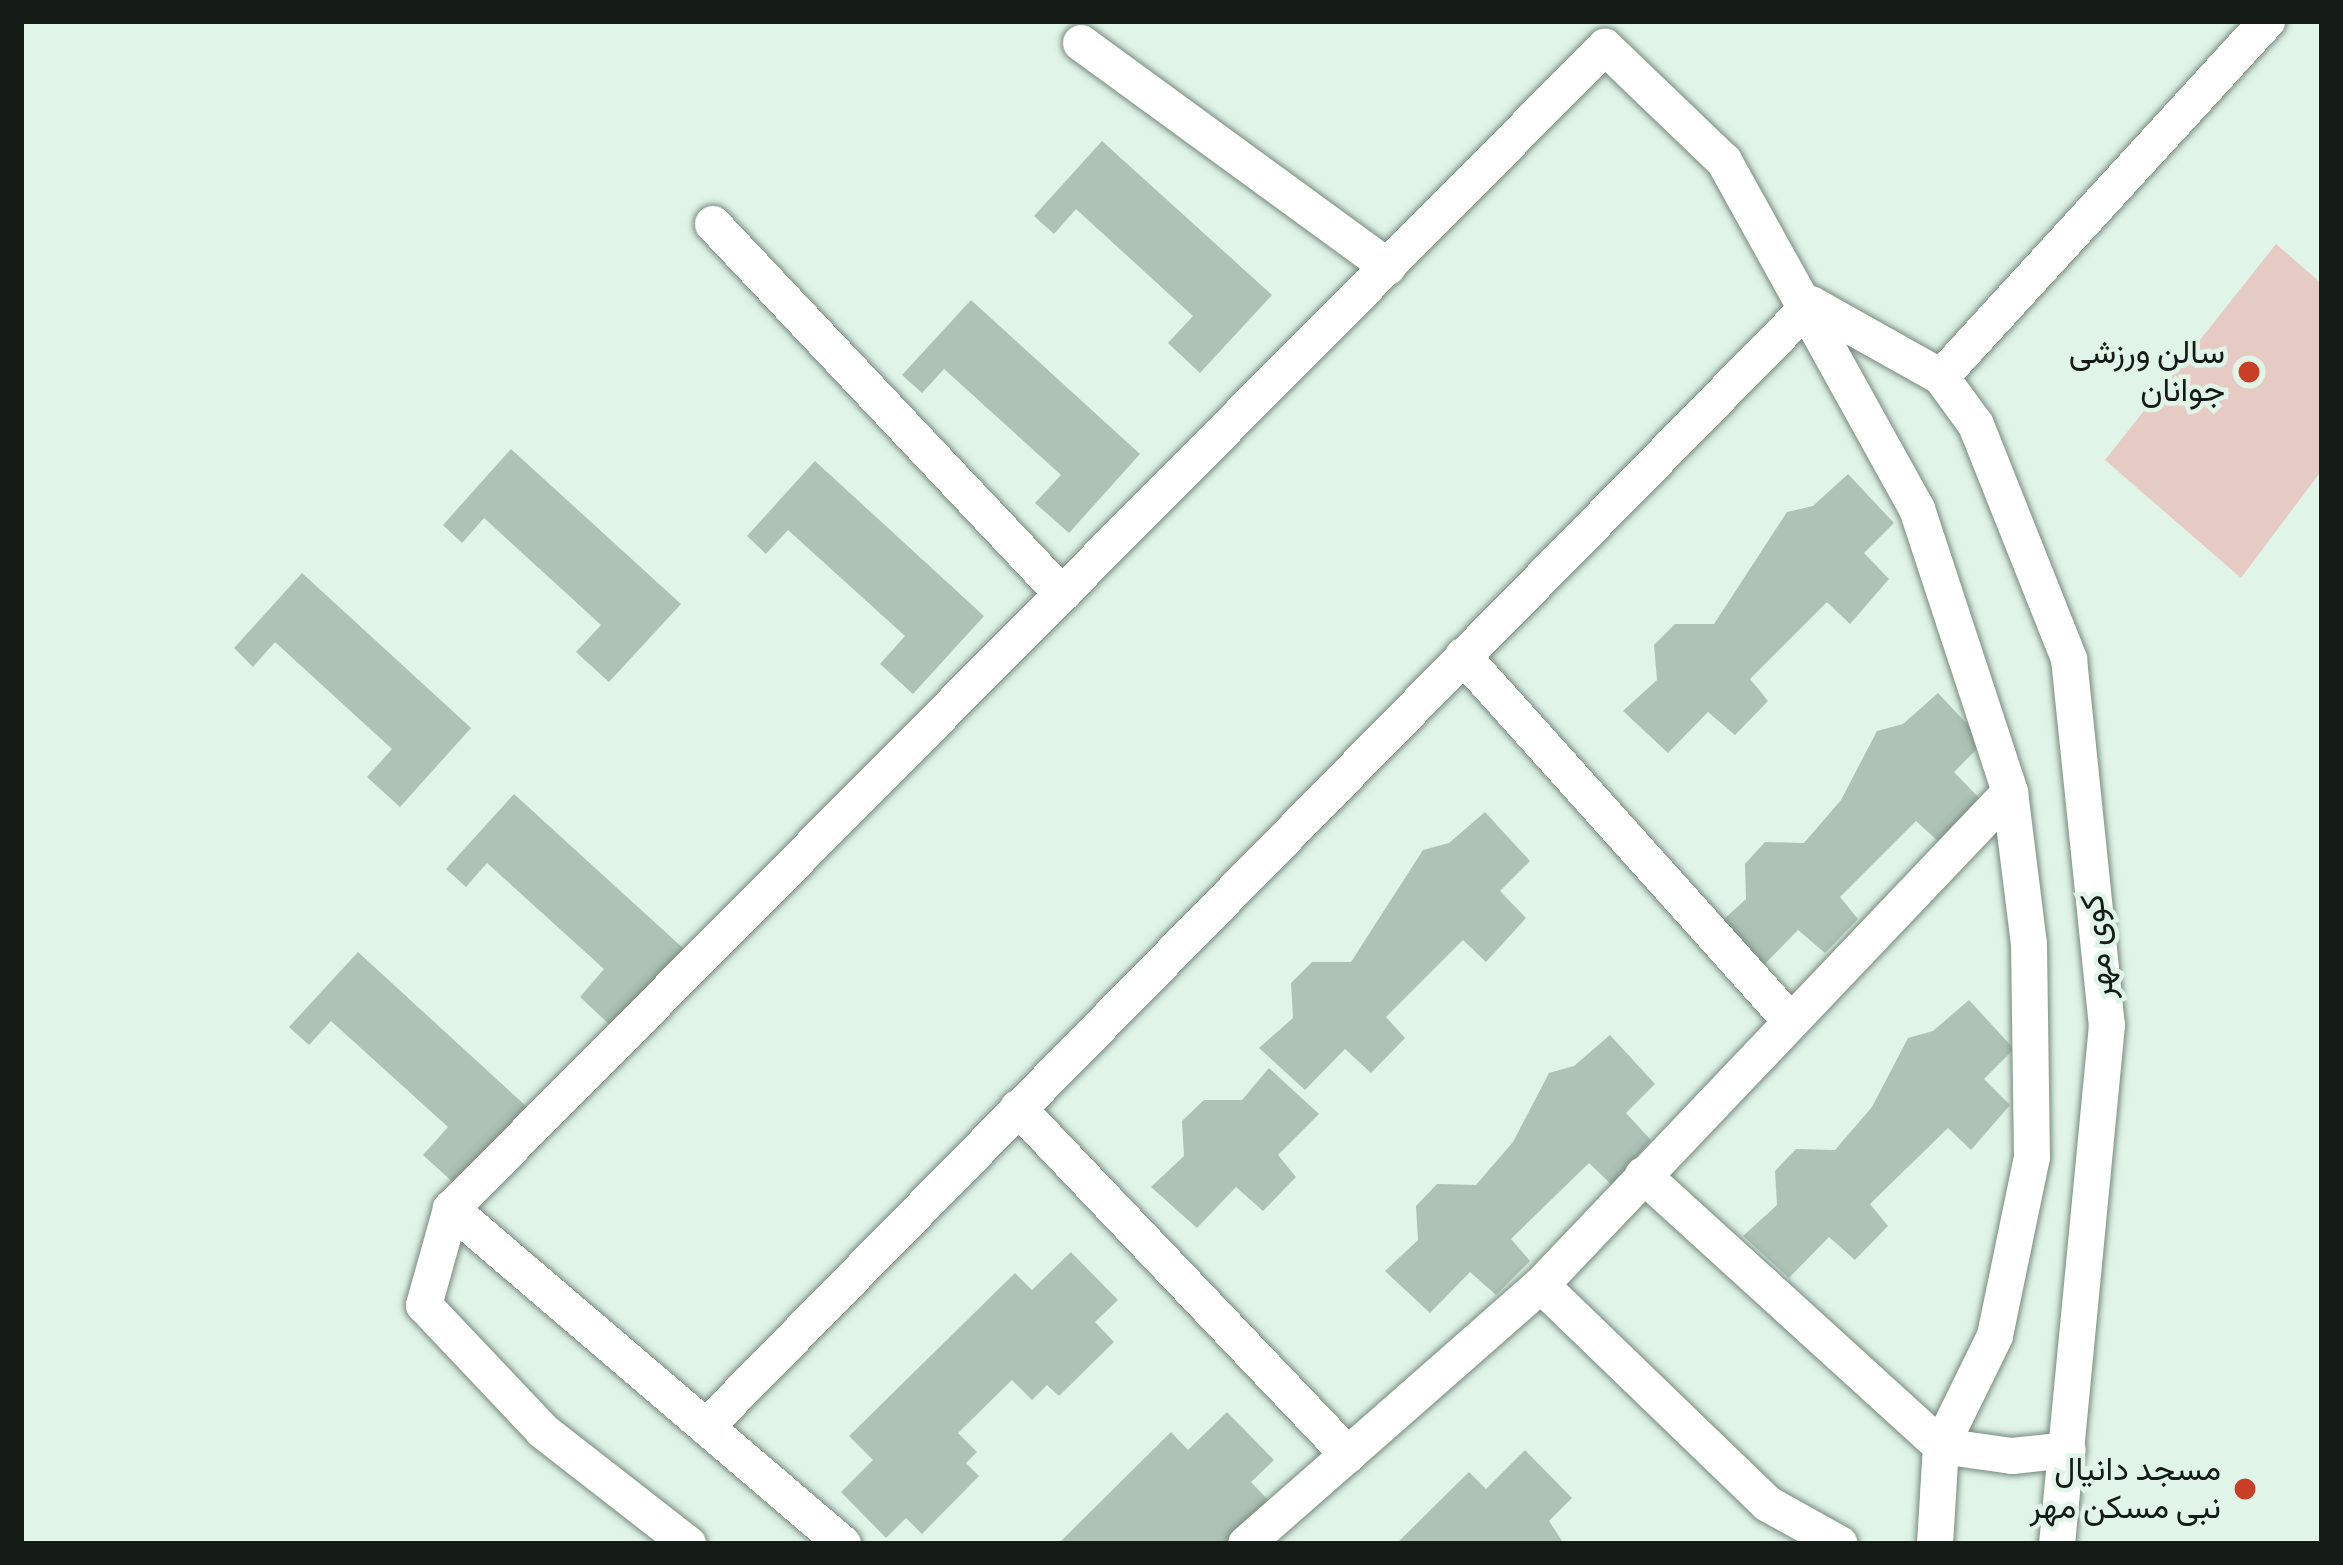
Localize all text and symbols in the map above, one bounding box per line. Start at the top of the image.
place label: سالن ورزشی جوانان [2069,333,2225,411]
marker: سالن ورزشی جوانان [2236,359,2262,385]
street label: کوی مهر [2073,892,2123,1002]
place label: مسجد دانیال نبی مسکن مهر [2030,1450,2221,1528]
marker: مسجد دانیال نبی مسکن مهر [2232,1476,2258,1502]

